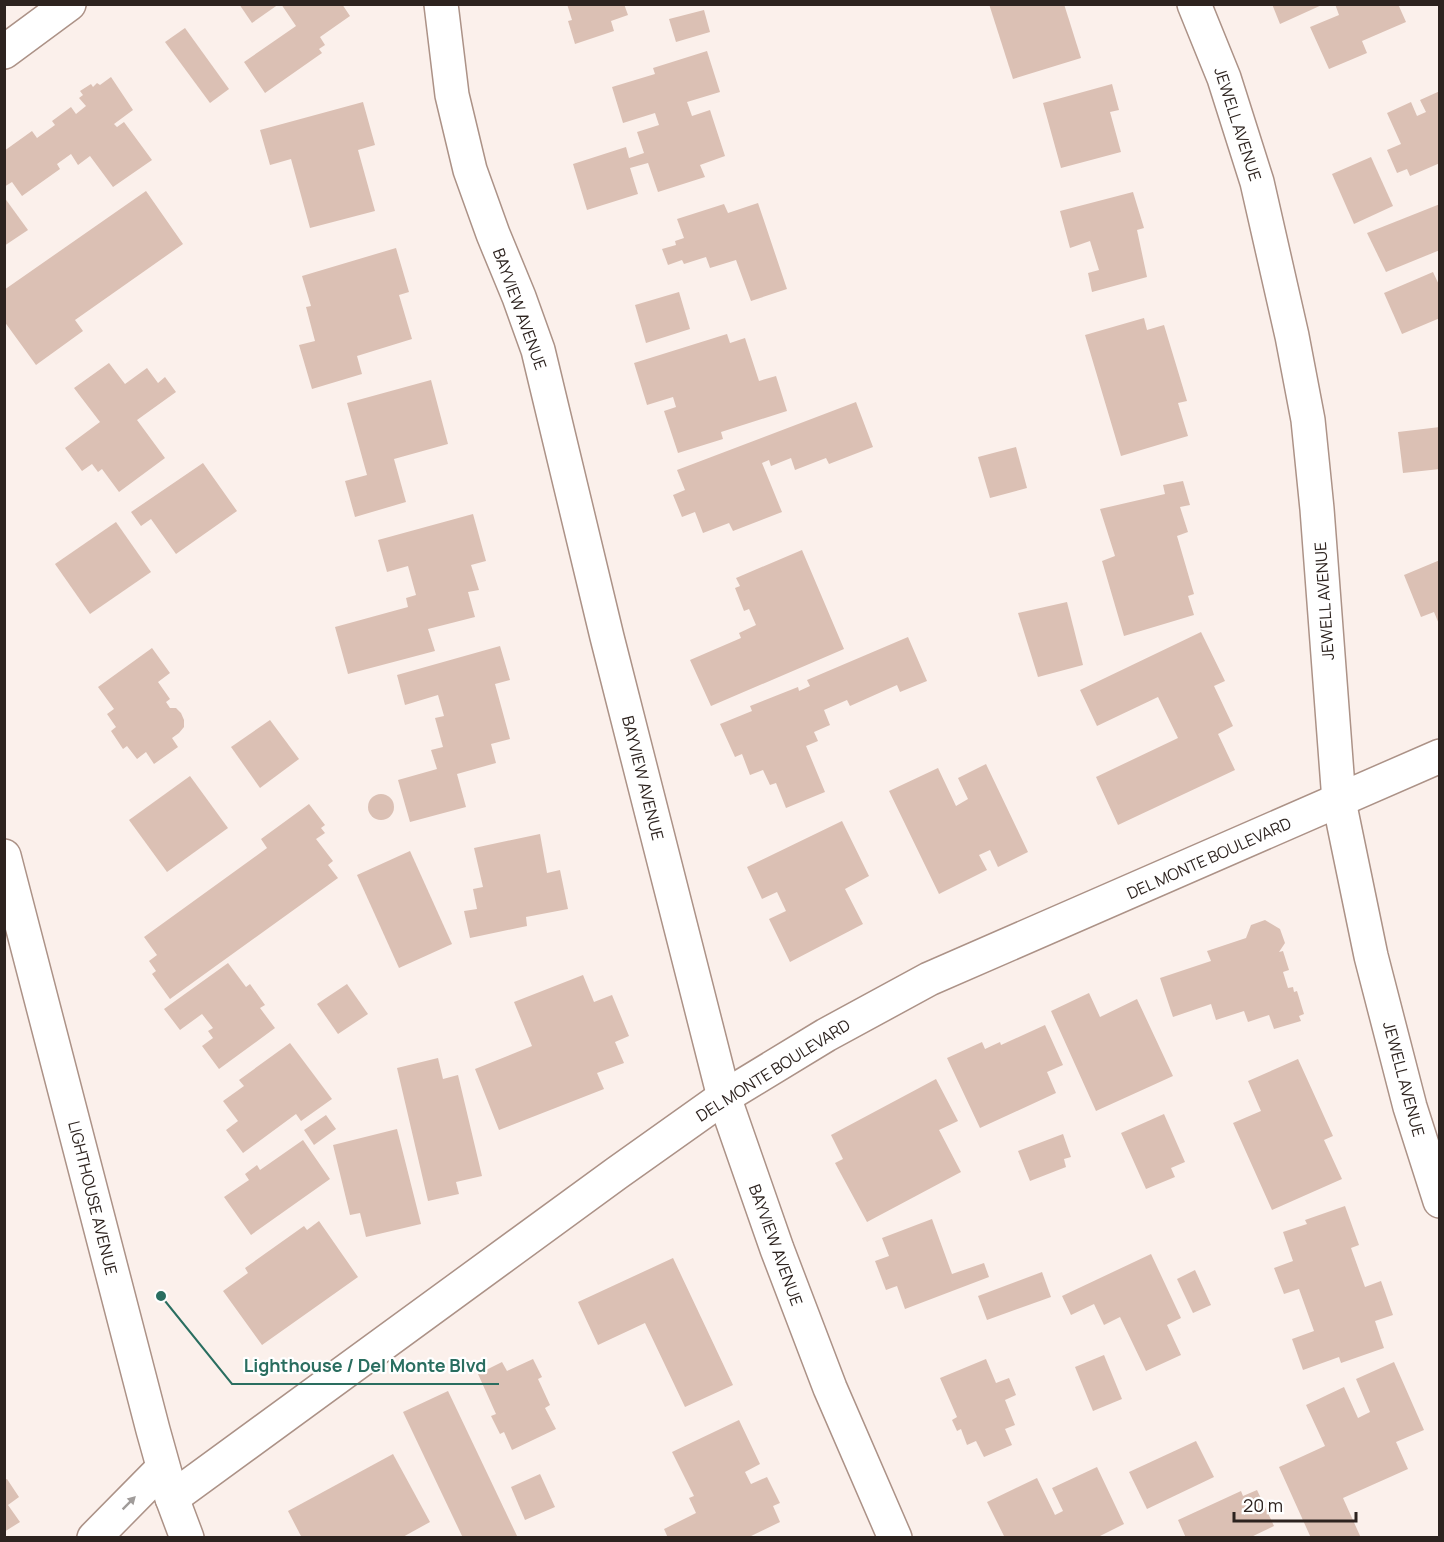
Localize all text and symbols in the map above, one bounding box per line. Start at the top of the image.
street label: JEWELL AVENUE [1209,64,1267,184]
street label: BAYVIEW AVENUE [488,245,552,373]
street label: JEWELL AVENUE [1309,541,1339,661]
street label: BAYVIEW AVENUE [617,713,669,843]
street label: DEL MONTE BOULEVARD [1123,812,1295,904]
street label: DEL MONTE BOULEVARD [692,1013,854,1126]
street label: JEWELL AVENUE [1378,1019,1430,1139]
street label: LIGHTHOUSE AVENUE [63,1119,123,1277]
street label: BAYVIEW AVENUE [744,1181,808,1309]
callout: Lighthouse / Del Monte Blvd [232,1348,499,1384]
text: Lighthouse / Del Monte Blvd [244,1353,486,1377]
scale bar [1234,1485,1356,1523]
text: 20 m [1243,1493,1283,1517]
one-way arrow [121,1496,135,1510]

